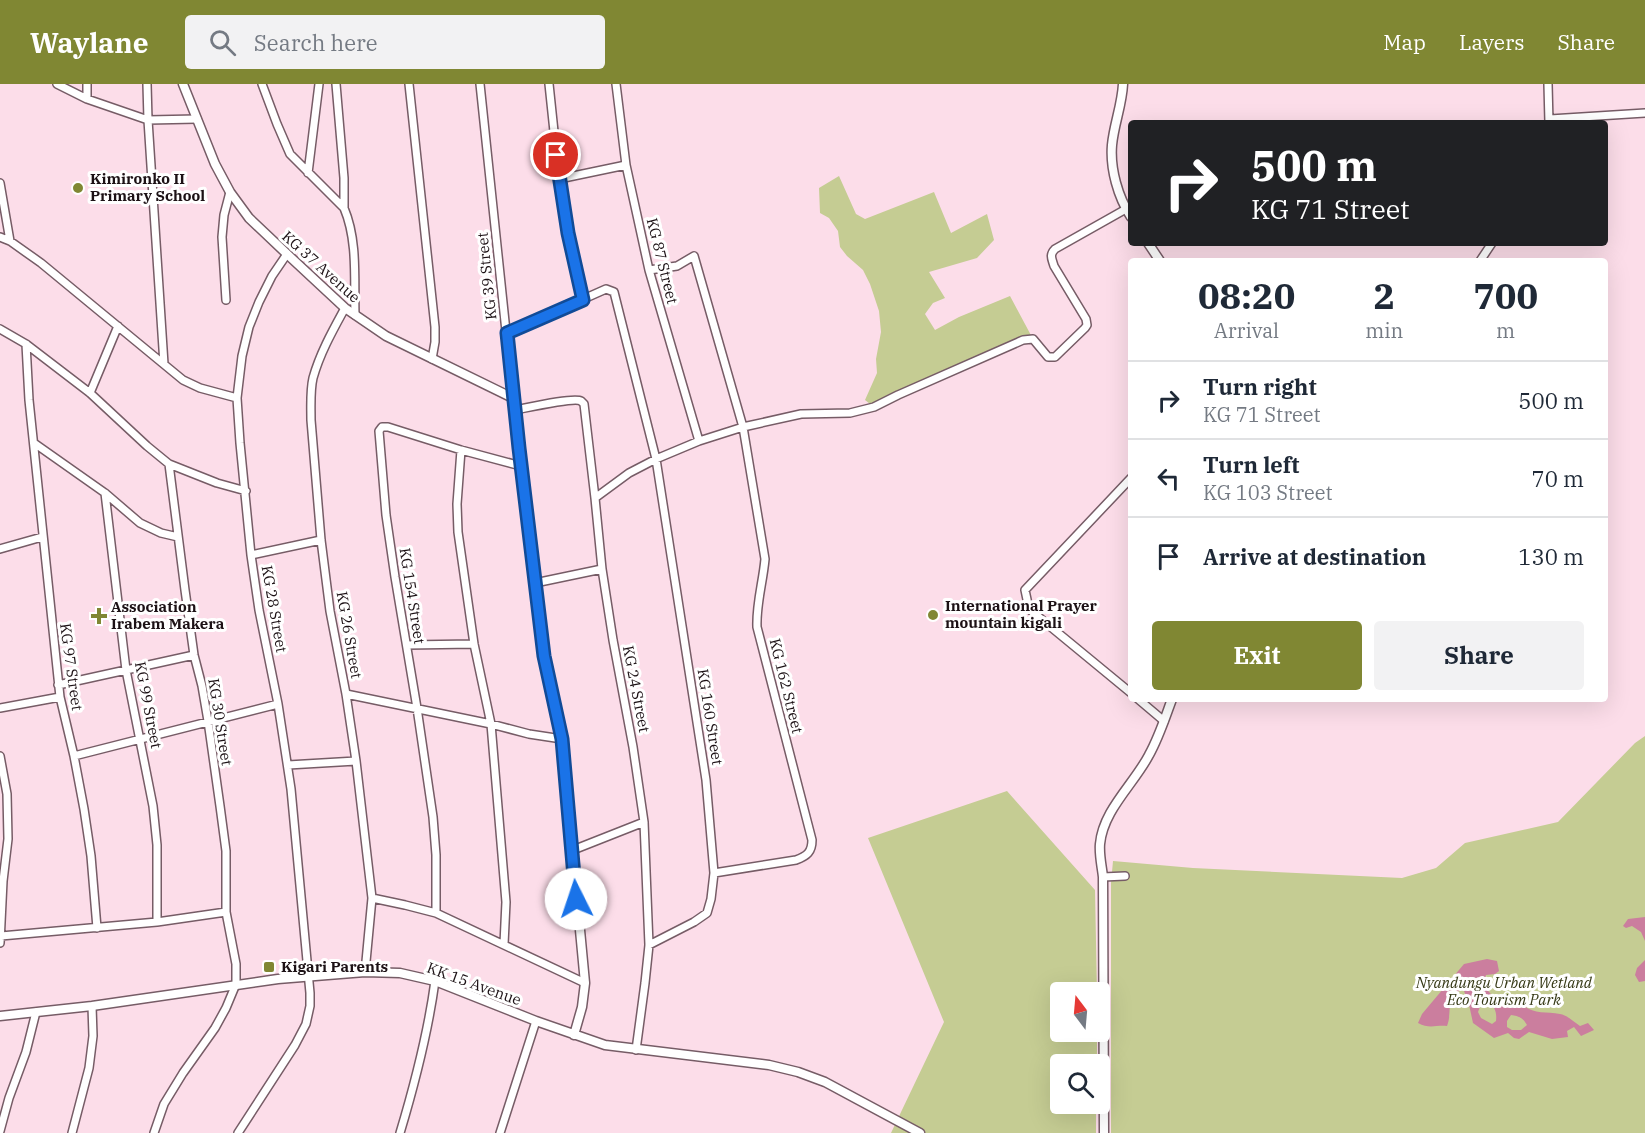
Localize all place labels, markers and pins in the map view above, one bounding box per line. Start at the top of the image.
pin [530,129,581,180]
place label: Kimironko II Primary School [90,169,205,205]
marker: Kimironko II Primary School [71,181,85,195]
place label: International Prayer mountain kigali [945,596,1098,632]
place label: Association Irabem Makera [111,597,225,633]
marker: International Prayer mountain kigali [926,608,940,622]
marker: Association Irabem Makera [92,609,106,623]
place label: Kigari Parents [281,957,388,976]
marker: Kigari Parents [262,960,276,974]

